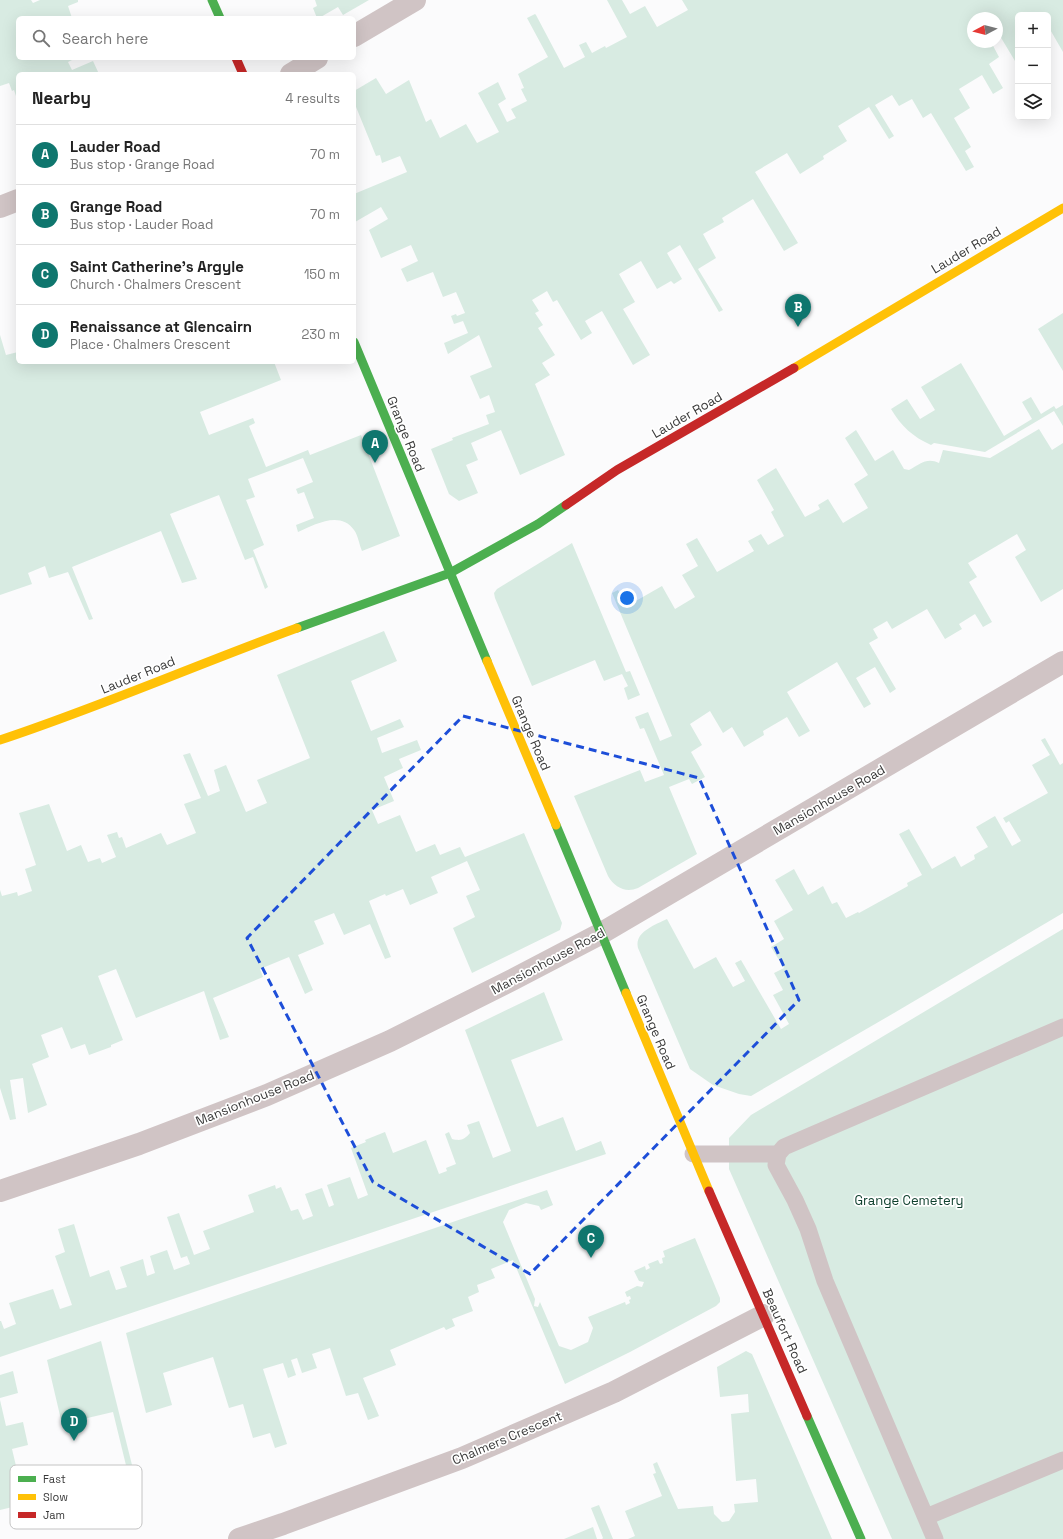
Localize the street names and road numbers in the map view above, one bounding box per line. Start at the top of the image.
street label: Lauder Road [928,222,1004,278]
street label: Lauder Road [649,388,725,442]
street label: Grange Road [383,394,429,474]
street label: Lauder Road [98,652,178,698]
street label: Grange Road [508,693,554,773]
street label: Mansionhouse Road [770,761,888,839]
street label: Mansionhouse Road [488,924,608,998]
street label: Grange Road [633,992,679,1072]
street label: Mansionhouse Road [193,1066,317,1130]
street label: Beaufort Road [759,1286,811,1376]
street label: Chalmers Crescent [450,1407,564,1469]

